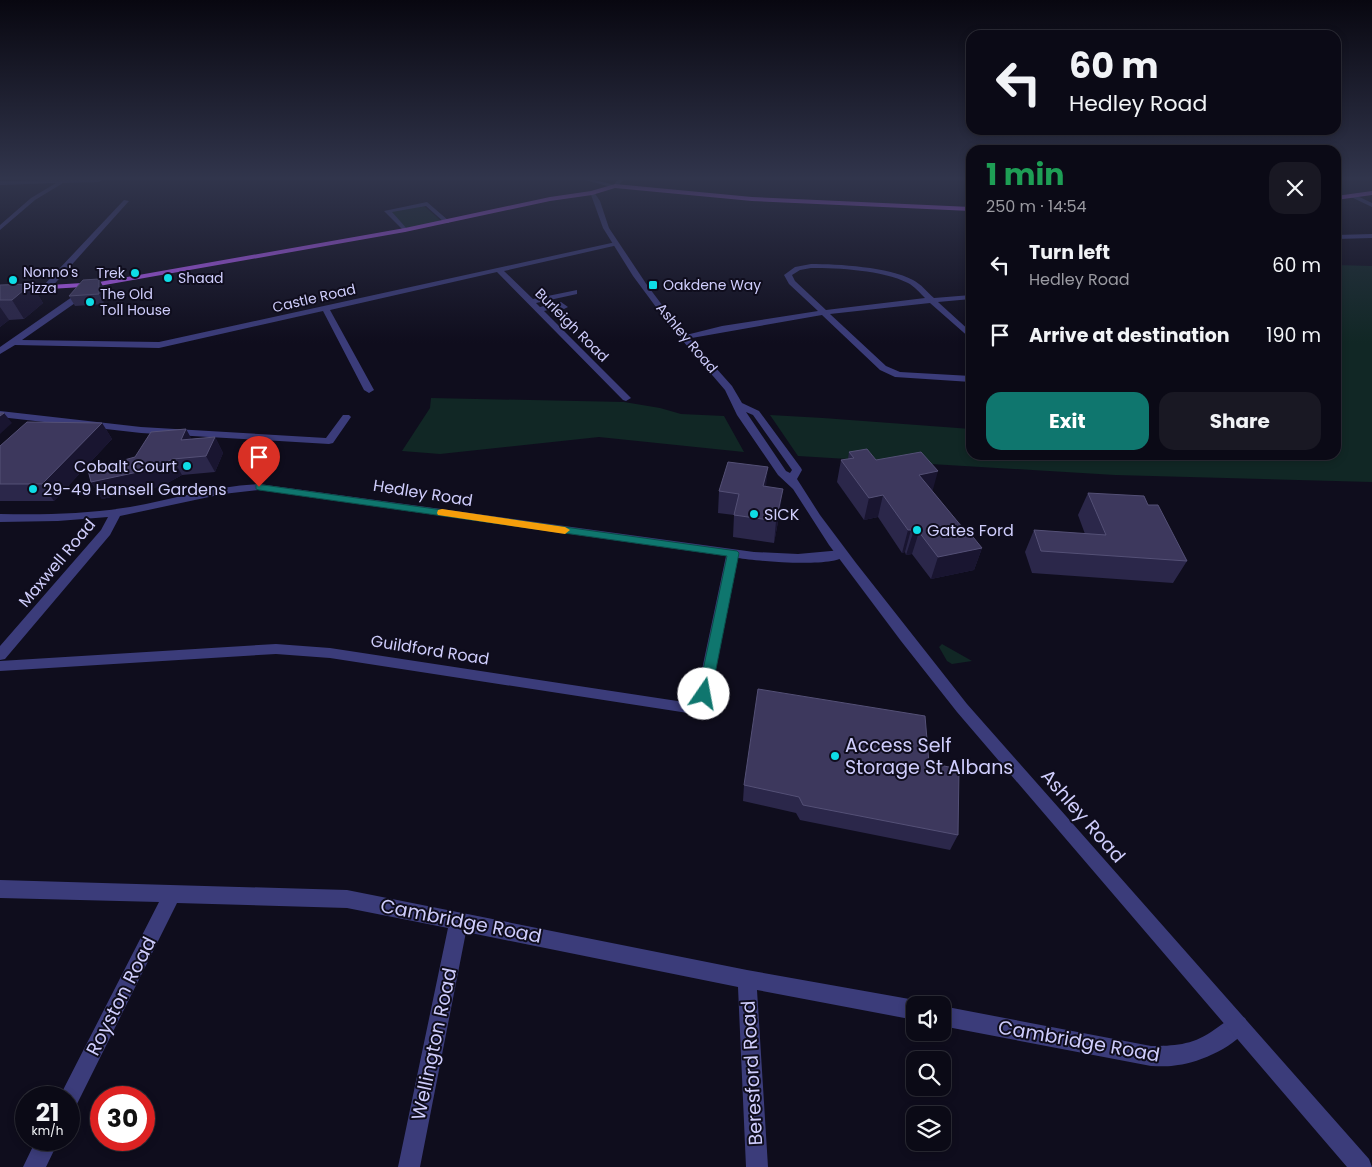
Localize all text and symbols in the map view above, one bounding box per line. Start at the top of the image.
text: 60 m [1069,41,1159,90]
icon: left [986,50,1051,115]
text: Hedley Road [1069,88,1207,119]
text: 1 min [986,153,1064,196]
button: close [1269,162,1321,214]
text: 250 m · 14:54 [986,195,1087,218]
text: Turn left [1029,239,1110,266]
icon: left [986,251,1014,279]
text: 60 m [1272,252,1321,279]
place label: Nonno's Pizza [23,262,78,298]
place label: Trek [96,263,126,283]
marker: Trek [129,267,141,279]
place label: Shaad [178,268,224,288]
text: Hedley Road [1029,268,1130,291]
marker: Shaad [162,272,174,284]
marker: Nonno's Pizza [7,274,19,286]
place label: Oakdene Way [663,275,761,295]
street label: Castle Road [270,279,358,317]
marker: Oakdene Way [647,279,659,291]
place label: The Old Toll House [100,284,171,320]
street label: Burleigh Road [531,284,613,366]
marker: The Old Toll House [84,296,96,308]
street label: Ashley Road [652,299,722,377]
icon: arrive [986,321,1014,349]
text: Arrive at destination [1029,322,1230,349]
text: 190 m [1266,322,1321,349]
button: Exit [986,392,1149,450]
button: Share [1159,392,1321,450]
pin [238,436,280,487]
icon: arrive [245,443,273,471]
place label: Cobalt Court [74,455,177,478]
marker: Cobalt Court [181,460,193,472]
street label: Hedley Road [372,474,474,512]
place label: 29-49 Hansell Gardens [43,478,227,501]
marker: 29-49 Hansell Gardens [27,483,39,495]
place label: SICK [764,503,800,526]
marker: SICK [748,508,760,520]
street label: Maxwell Road [13,514,101,612]
place label: Gates Ford [927,519,1014,542]
marker: Gates Ford [911,524,923,536]
street label: Guildford Road [369,629,491,671]
position arrow [677,667,729,719]
place label: Access Self Storage St Albans [845,732,1013,781]
marker: Access Self Storage St Albans [829,750,841,762]
street label: Ashley Road [1035,763,1131,869]
street label: Cambridge Road [378,892,544,950]
street label: Royston Road [79,932,163,1060]
street label: Wellington Road [405,965,463,1123]
map controls [906,996,951,1151]
button: sound [906,996,951,1041]
street label: Beresford Road [735,1000,769,1146]
street label: Cambridge Road [996,1013,1162,1069]
button: search [906,1051,951,1096]
speed limit sign: 30 [90,1086,155,1151]
text: 21 [36,1095,59,1130]
button: layers [906,1106,951,1151]
text: km/h [32,1122,63,1139]

